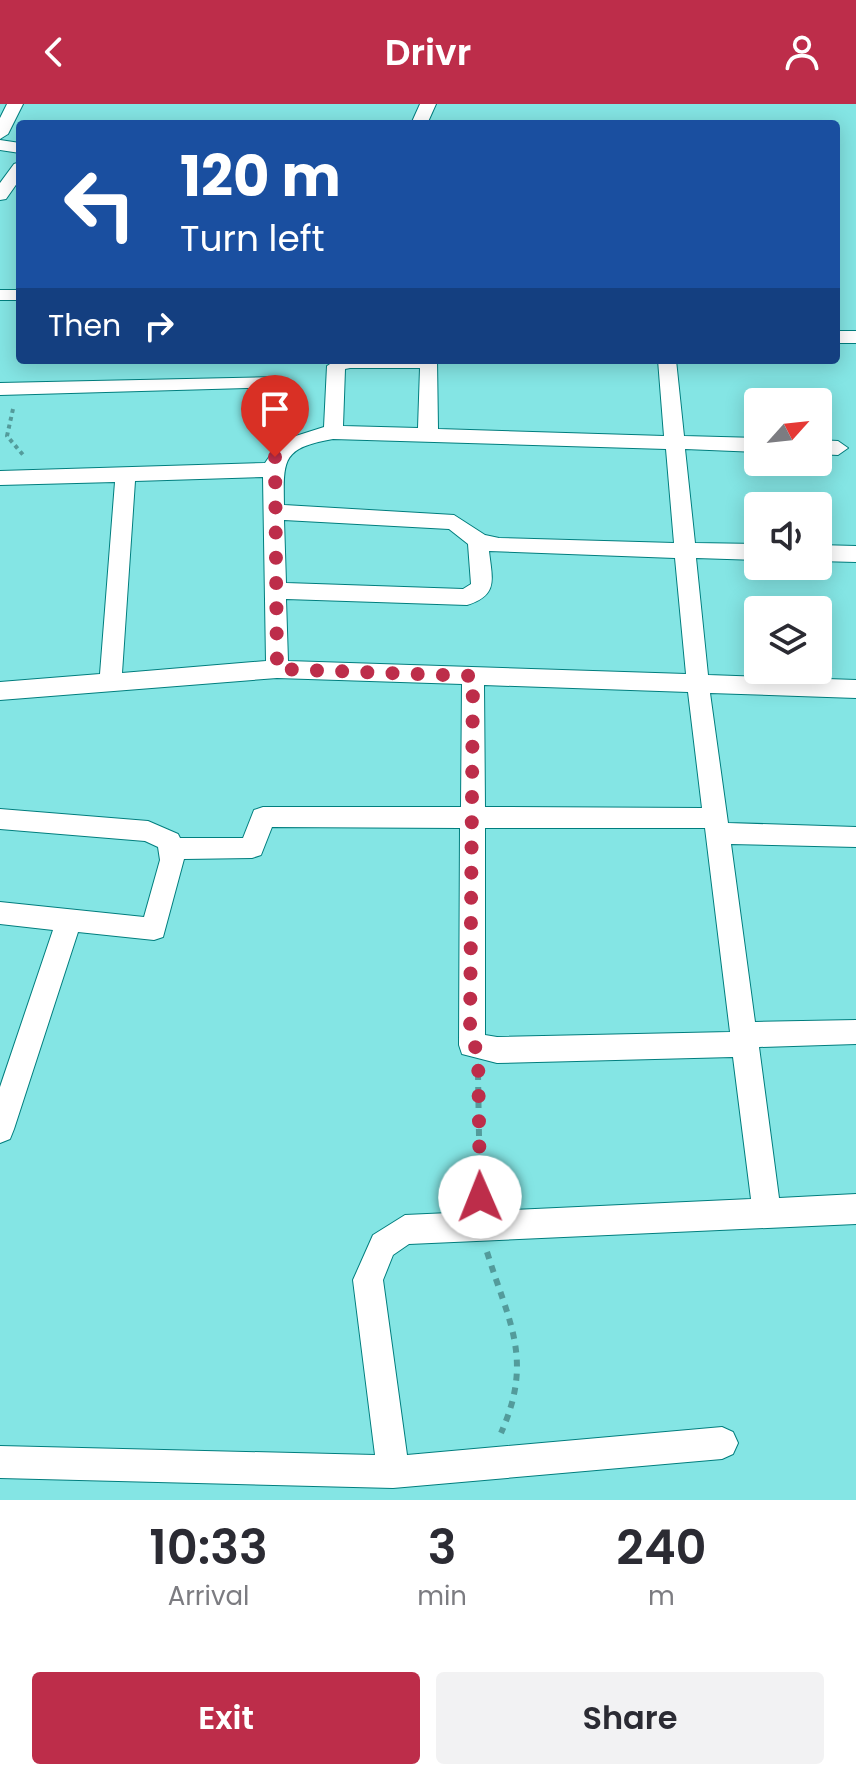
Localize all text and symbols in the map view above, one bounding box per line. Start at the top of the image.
text: Drivr [385,27,471,78]
icon: back [32,30,76,74]
icon: person [780,30,824,74]
text: 120 m [180,137,341,216]
icon: left [48,152,152,256]
text: Turn left [180,213,325,264]
text: Then [48,304,121,347]
icon: right [137,304,181,348]
pin [241,375,309,457]
icon: arrive [253,387,297,431]
north arrow [744,388,832,476]
map controls [744,388,832,684]
button: sound [744,492,832,580]
button: layers [744,596,832,684]
position arrow [438,1155,522,1239]
text: 10:33 [149,1514,268,1581]
text: 3 [428,1514,456,1581]
text: 240 [616,1514,707,1581]
text: Arrival [168,1578,250,1614]
text: min [417,1578,467,1614]
text: m [648,1578,675,1614]
button: Exit [32,1672,420,1764]
button: Share [436,1672,824,1764]

